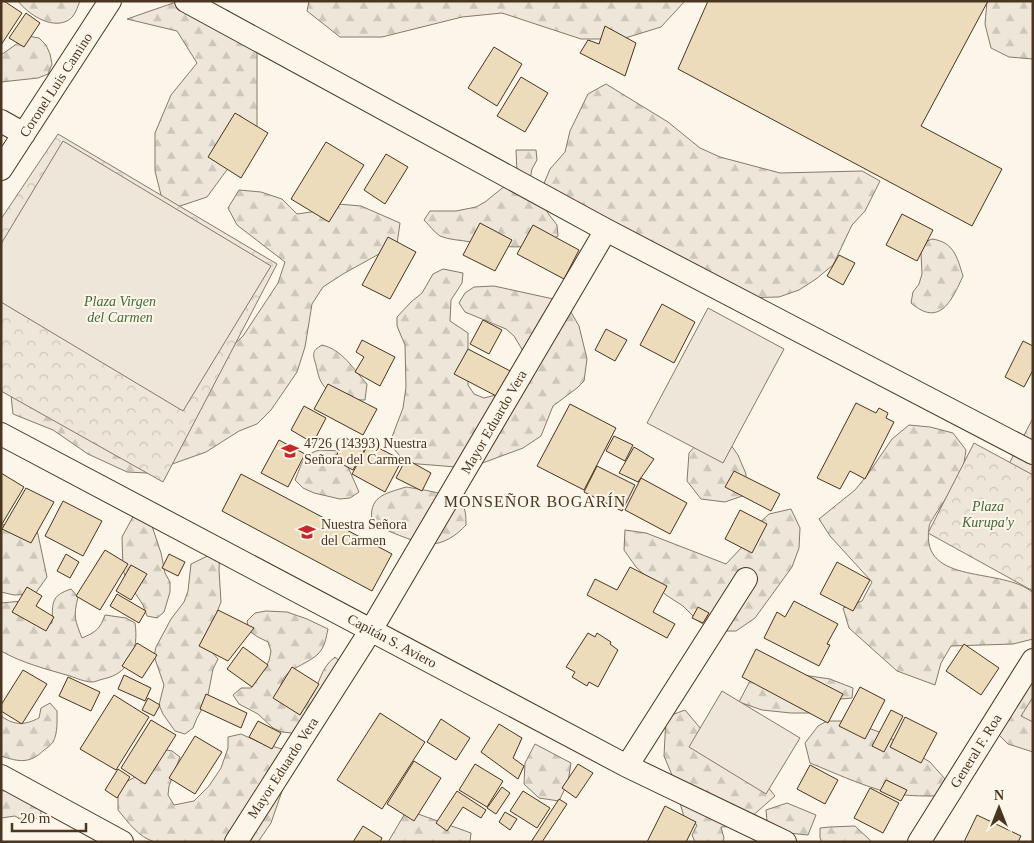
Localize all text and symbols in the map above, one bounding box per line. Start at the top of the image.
street label: Coronel Luis Camino [17,30,95,140]
park label: Plaza Virgen del Carmen [83,294,156,325]
street label: Mayor Eduardo Vera [458,367,530,476]
place label: 4726 (14393) Nuestra Señora del Carmen [304,436,428,467]
school or university icon: 4726 (14393) Nuestra Señora del Carmen [280,441,300,461]
district label: MONSEÑOR BOGARÍN [444,492,626,510]
park label: Plaza Kurupa'y [961,499,1015,530]
place label: Nuestra Señora del Carmen [321,517,408,548]
school or university icon: Nuestra Señora del Carmen [297,522,317,542]
street label: Capitán S. Aviero [345,611,439,671]
street label: General F. Roa [947,711,1005,791]
street label: Mayor Eduardo Vera [245,714,322,821]
north arrow [974,783,1024,833]
text: N [994,788,1004,803]
scale bar [12,800,86,832]
text: 20 m [20,810,51,826]

